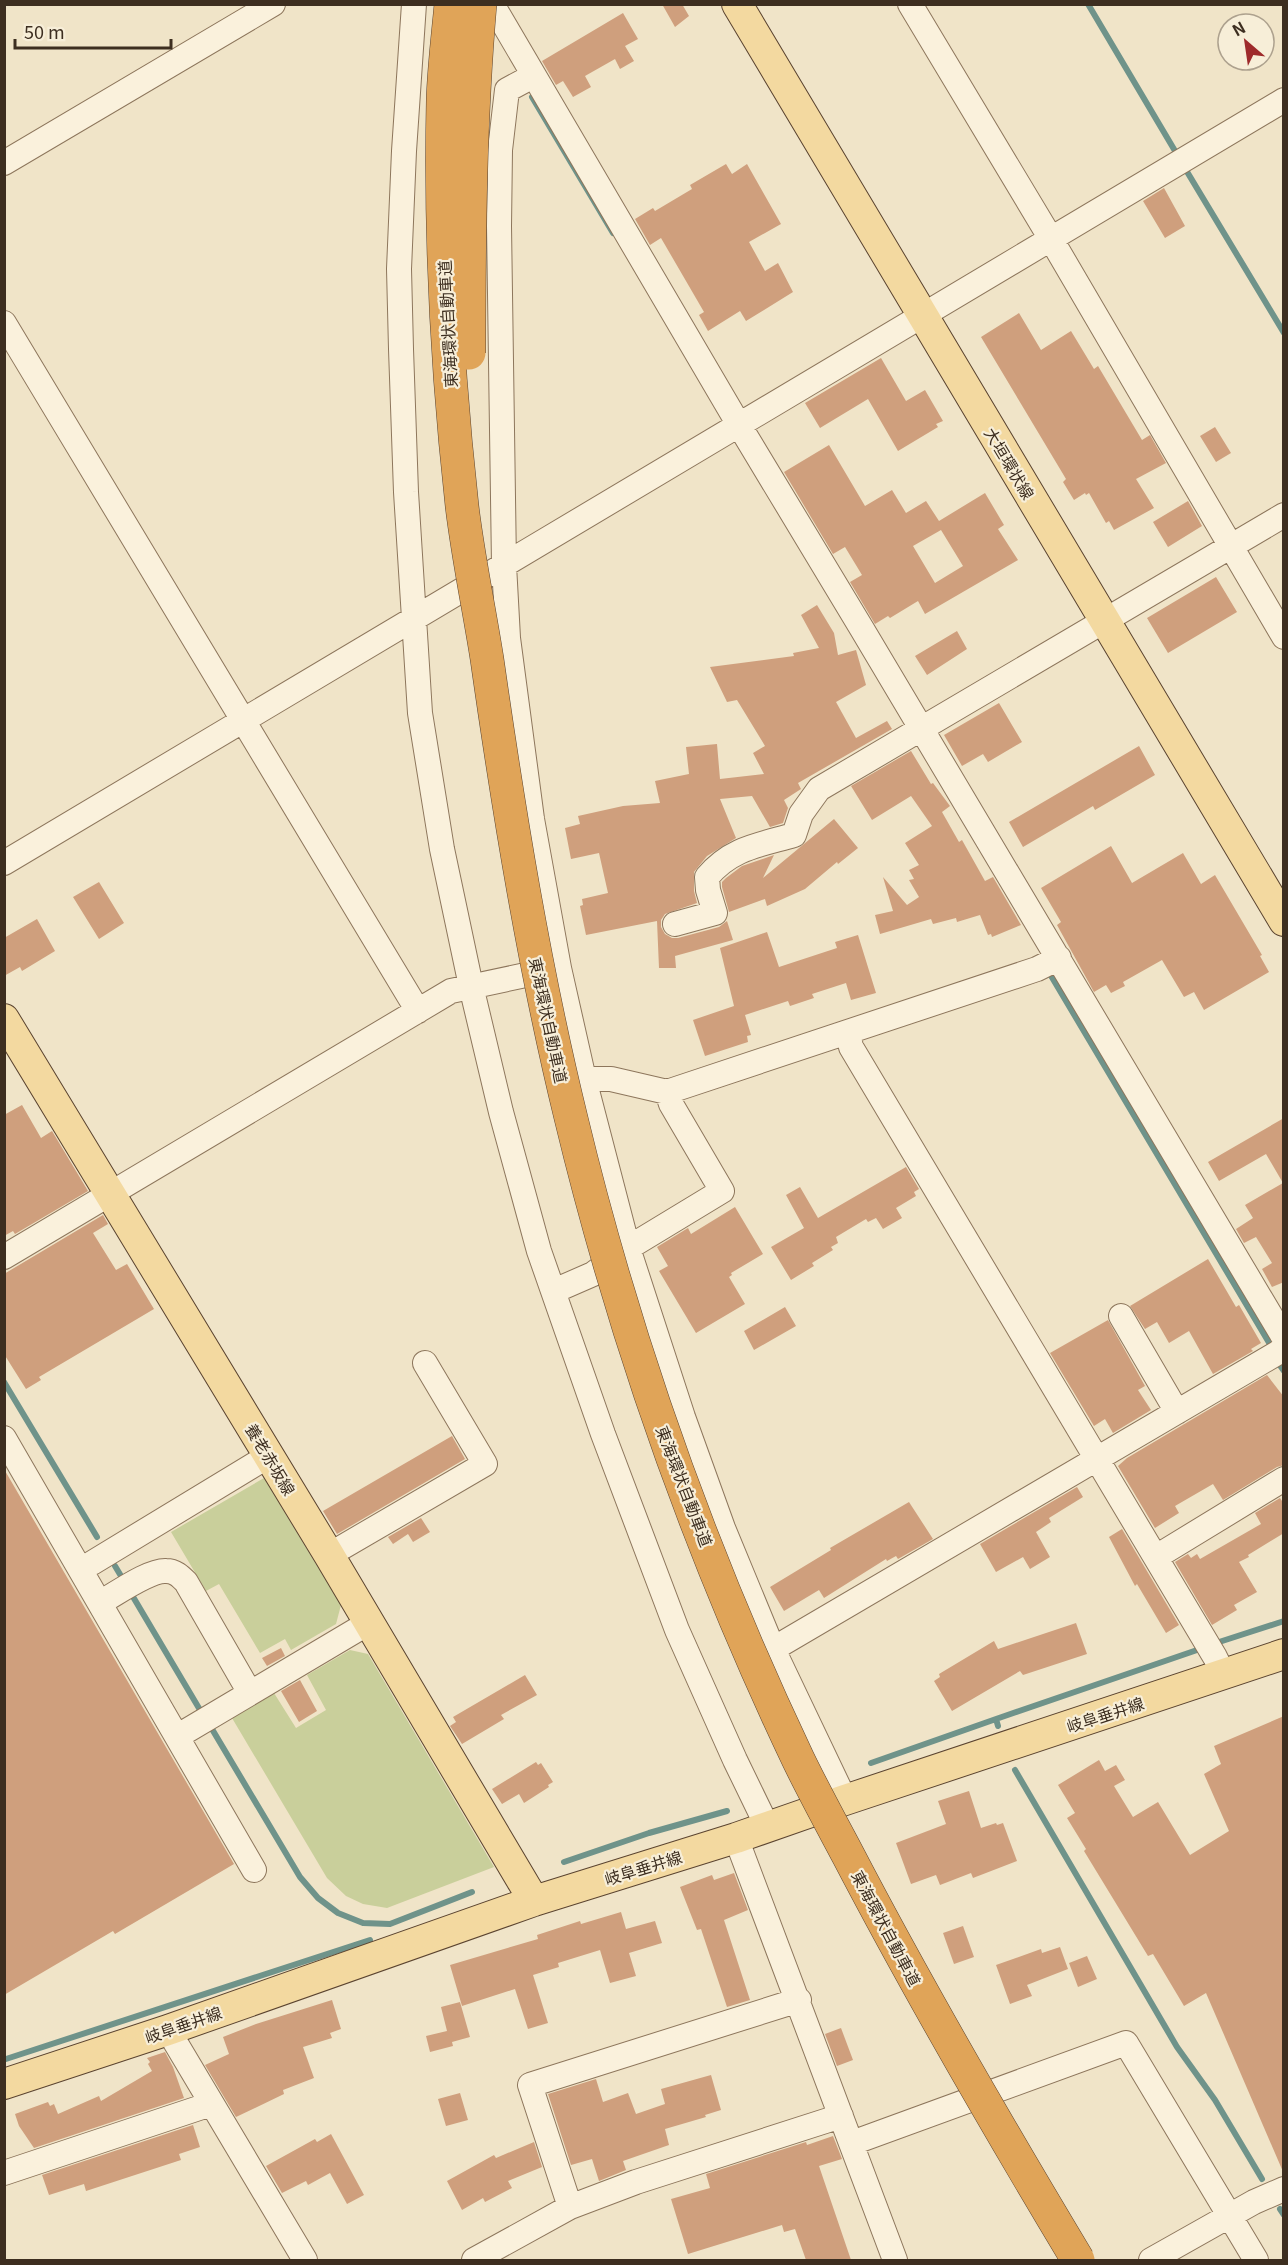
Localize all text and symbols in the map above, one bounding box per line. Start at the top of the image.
scale bar [15,12,171,50]
north arrow [1216,12,1276,72]
text: N [1227,15,1249,41]
text: 50 m [24,18,65,44]
street label: 東海環状自動車道 [432,259,462,389]
street label: 大垣環状線 [979,423,1041,503]
street label: 東海環状自動車道 [524,955,574,1085]
street label: 養老赤坂線 [240,1419,302,1499]
street label: 東海環状自動車道 [651,1422,719,1550]
street label: 岐阜垂井線 [1063,1690,1147,1738]
street label: 岐阜垂井線 [601,1844,685,1890]
street label: 東海環状自動車道 [846,1866,928,1990]
street label: 岐阜垂井線 [141,2000,225,2048]

